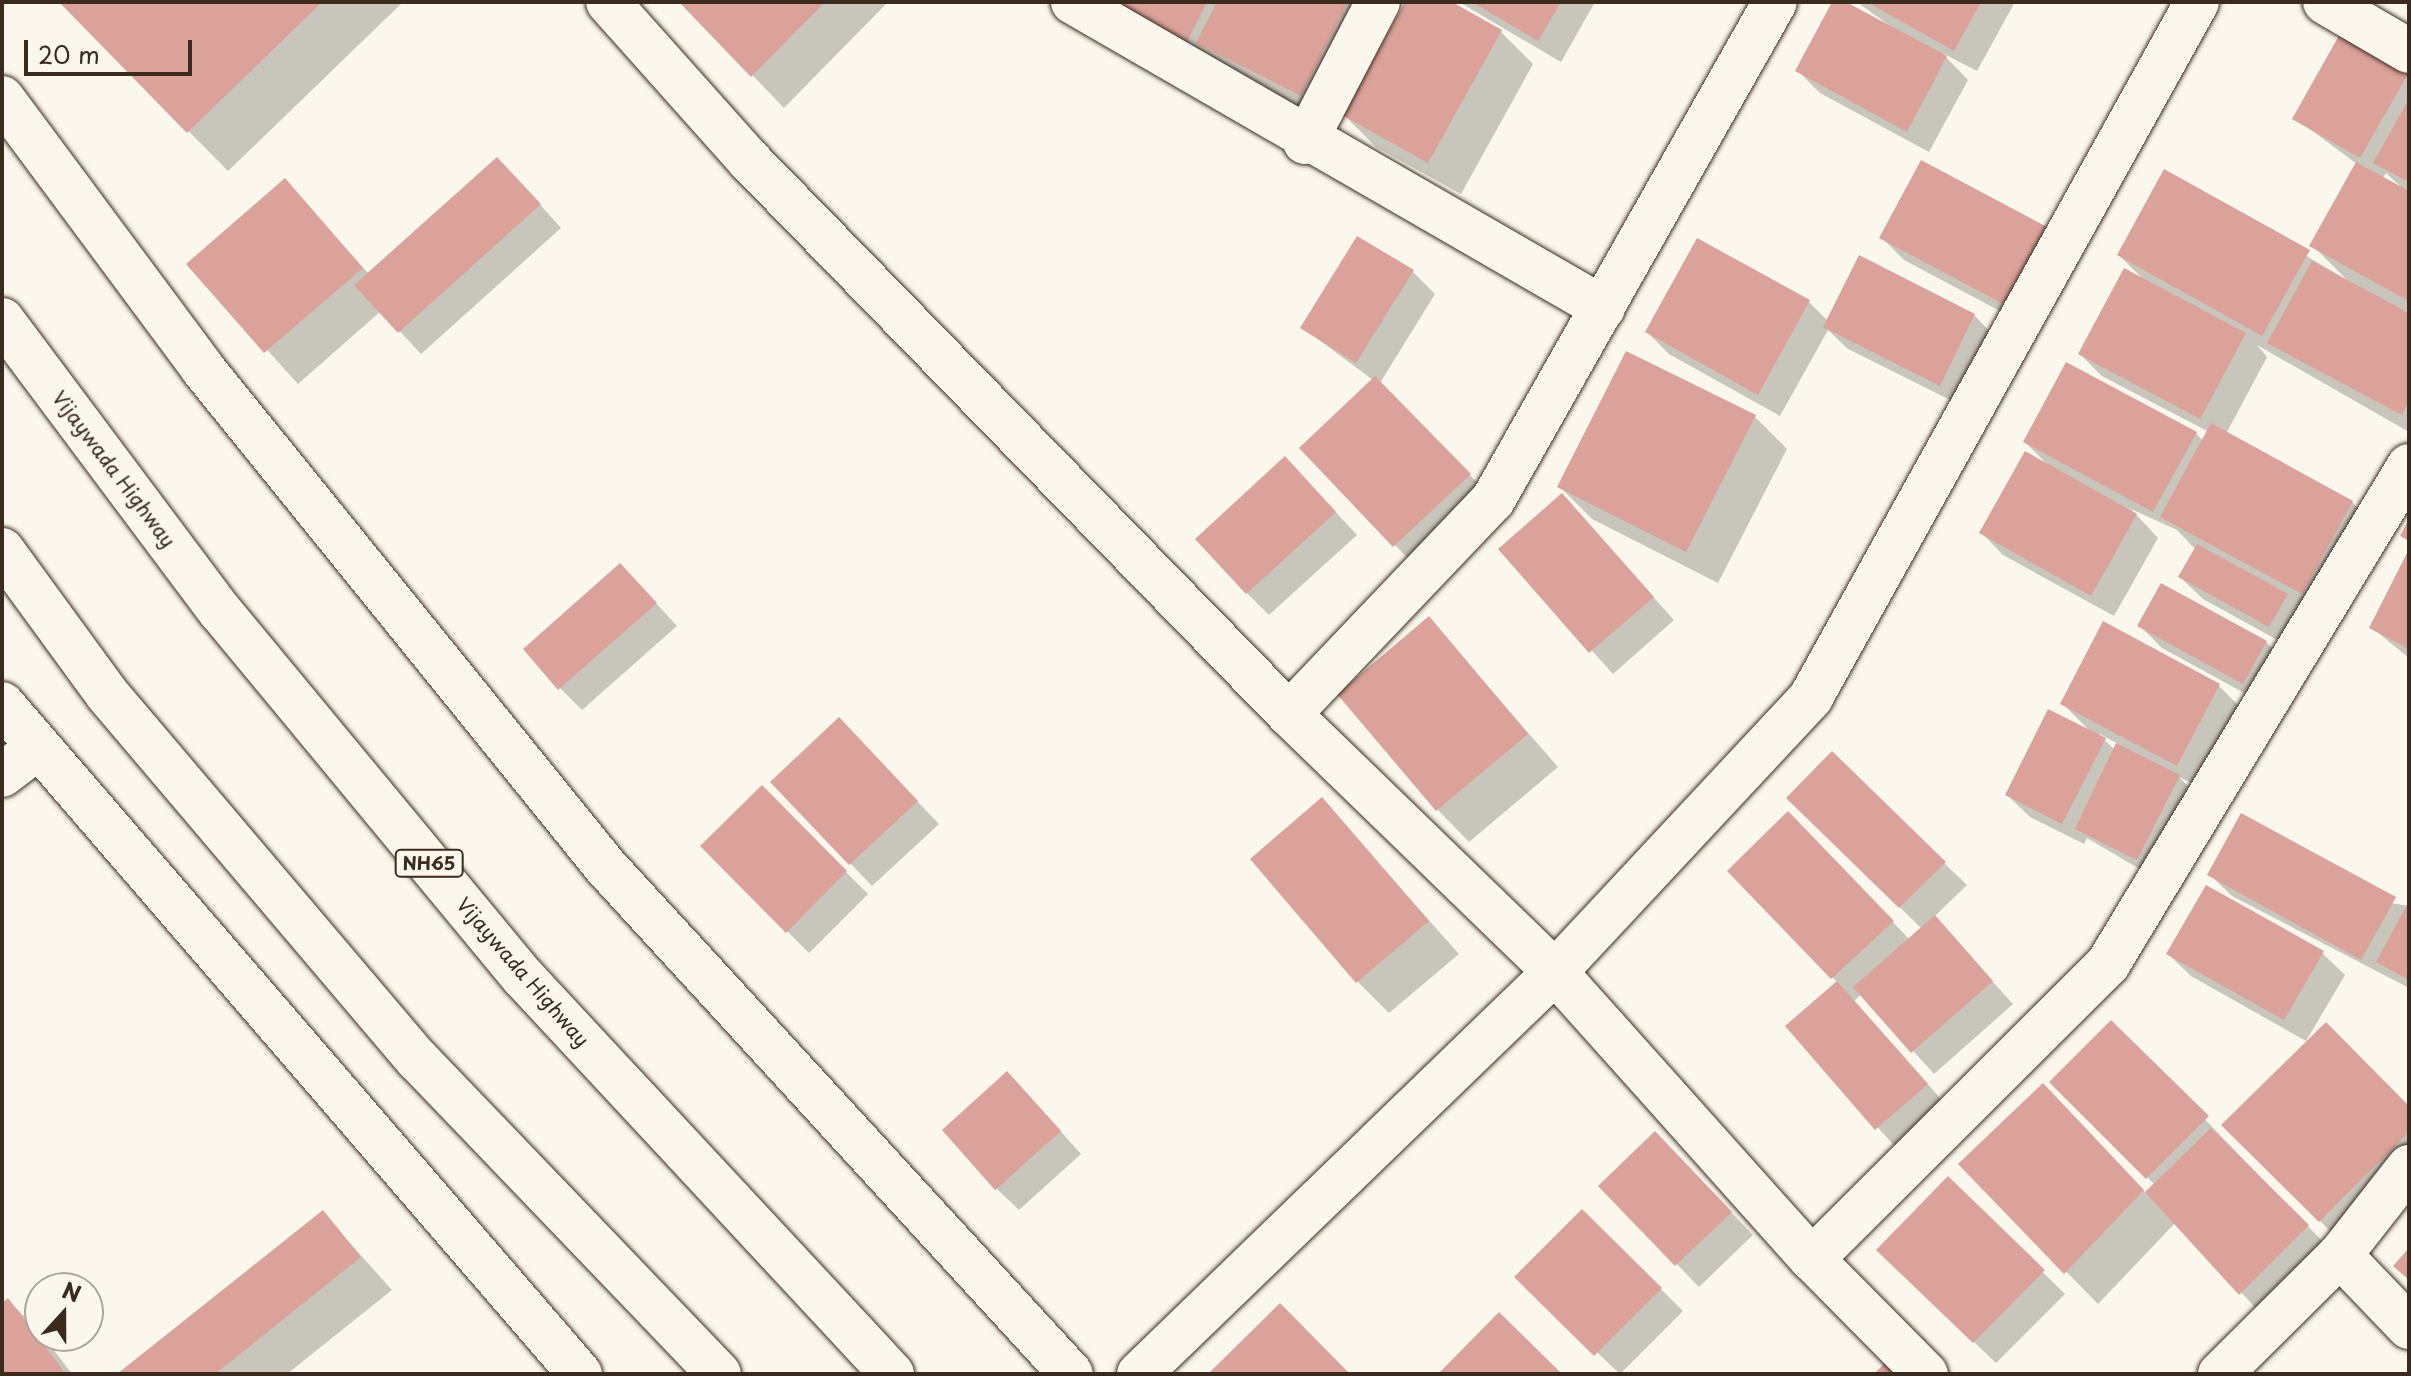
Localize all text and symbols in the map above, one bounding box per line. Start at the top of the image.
scale bar [28,24,196,74]
text: 20 m [38,36,100,72]
street label: Vijaywada Highway [47,385,181,553]
road number: NH65 [393,849,465,877]
street label: Vijaywada Highway [451,892,595,1052]
north arrow [24,1272,104,1352]
text: N [58,1272,86,1310]

